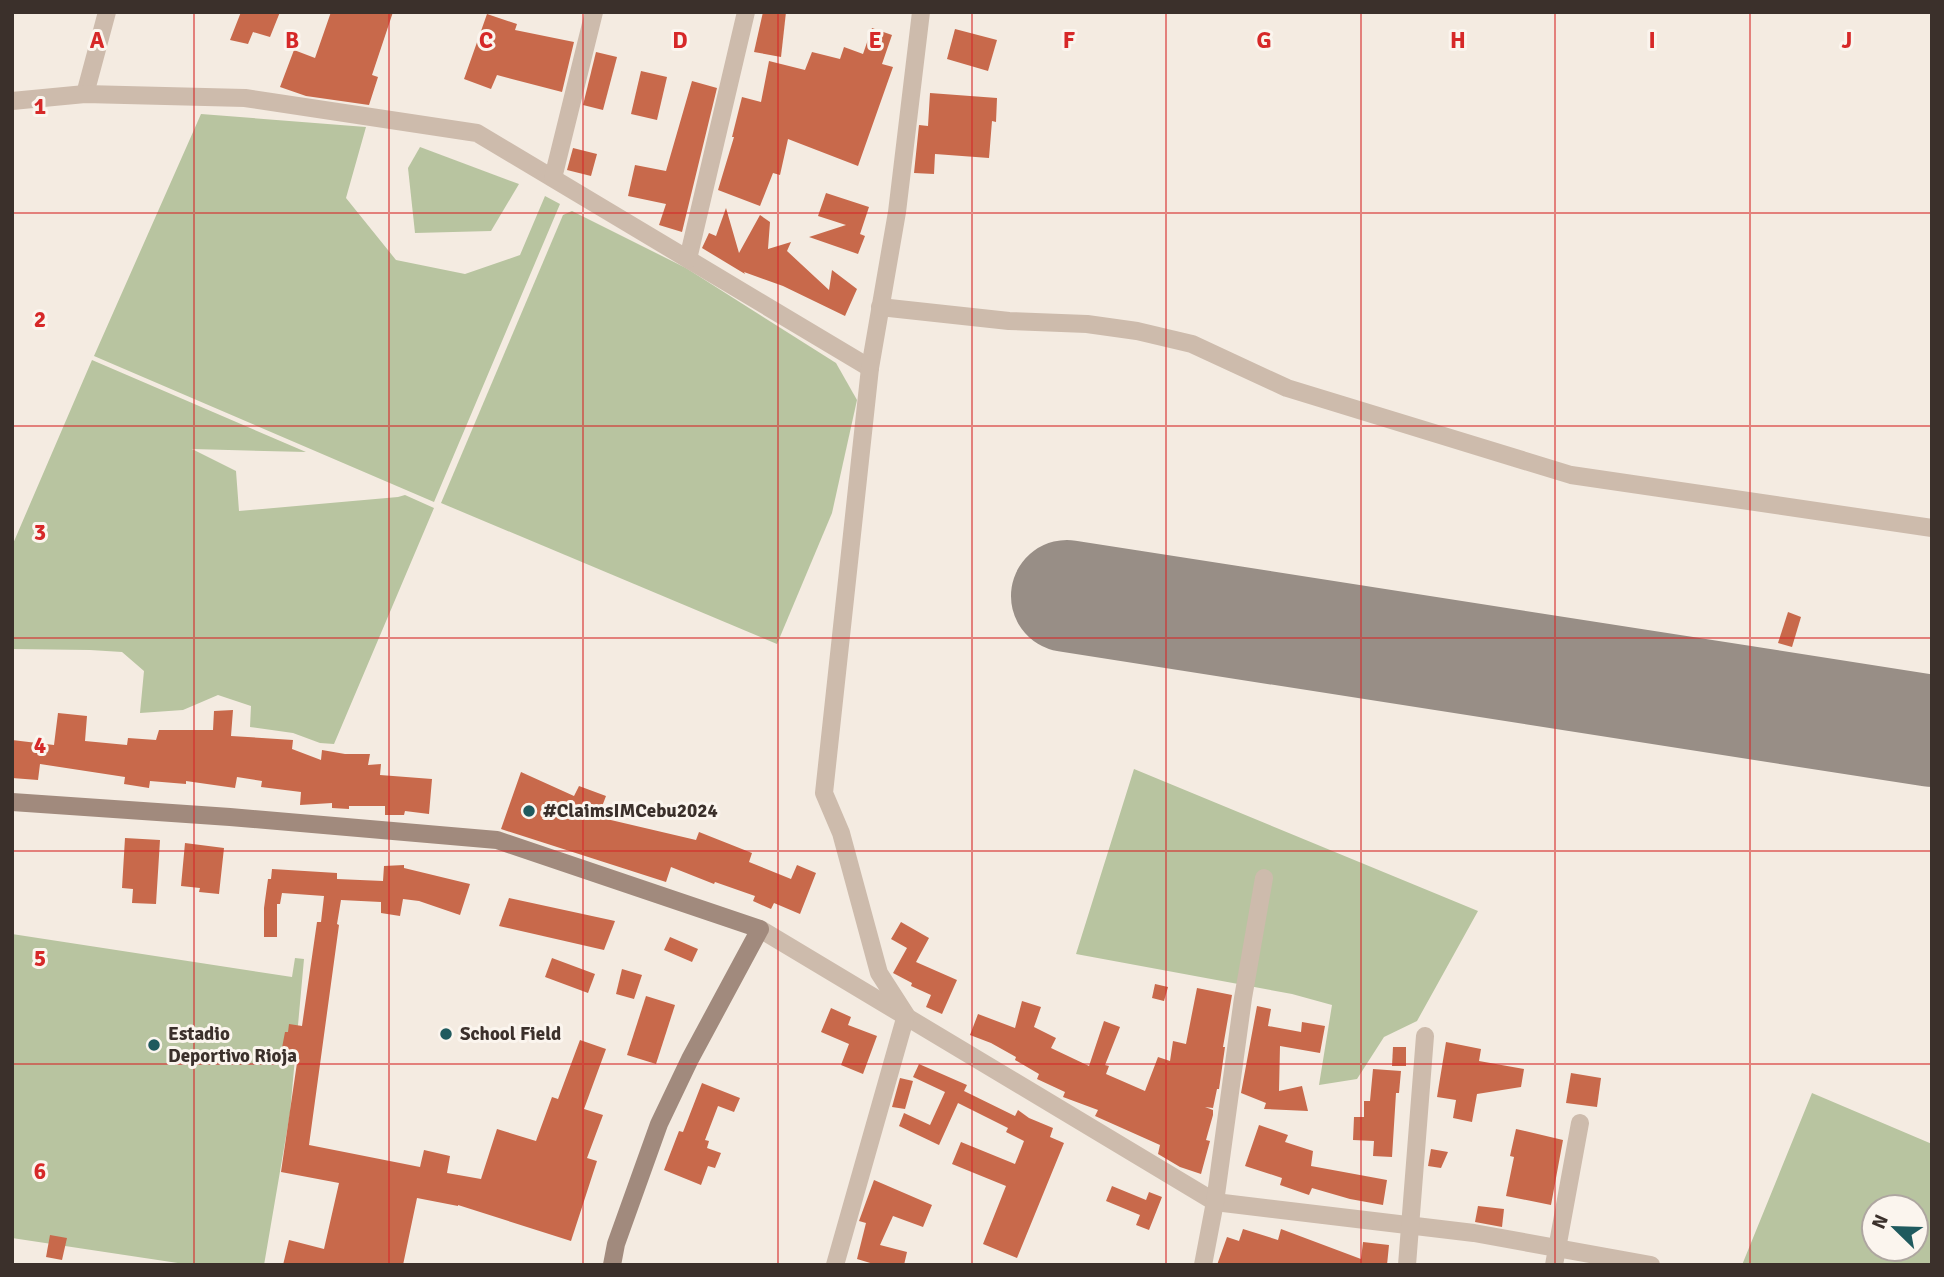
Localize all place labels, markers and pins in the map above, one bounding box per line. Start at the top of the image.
place label: #ClaimsIMCebu2024 [543,799,718,823]
marker: #ClaimsIMCebu2024 [521,803,537,819]
place label: Estadio Deportivo Rioja [168,1022,297,1068]
place label: School Field [460,1022,561,1046]
marker: School Field [438,1026,454,1042]
marker: Estadio Deportivo Rioja [146,1037,162,1053]

